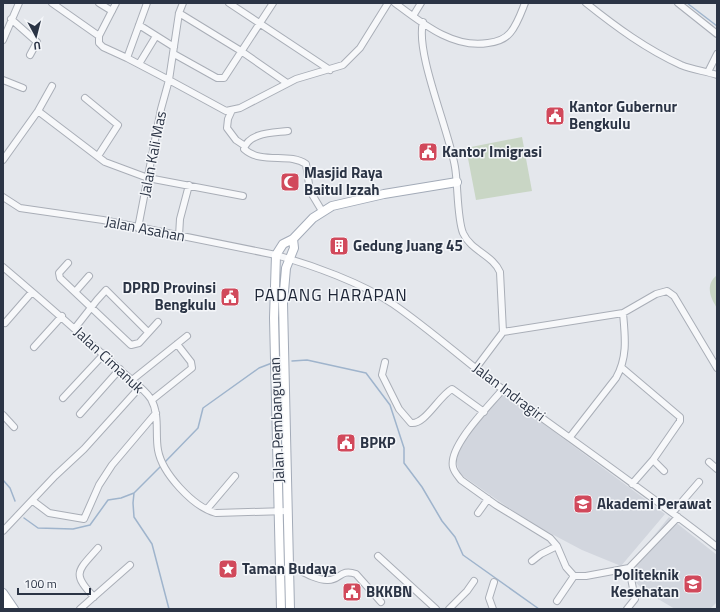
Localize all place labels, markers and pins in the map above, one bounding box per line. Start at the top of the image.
place label: Kantor Gubernur Bengkulu [569,95,678,135]
public building icon: Kantor Gubernur Bengkulu [544,105,566,127]
place label: Kantor Imigrasi [442,140,542,163]
public building icon: Kantor Imigrasi [417,141,439,163]
place label: Masjid Raya Baitul Izzah [304,161,383,201]
mosque icon: Masjid Raya Baitul Izzah [279,171,301,193]
place label: Gedung Juang 45 [353,234,463,257]
building icon: Gedung Juang 45 [328,235,350,257]
place label: DPRD Provinsi Bengkulu [123,276,216,316]
public building icon: DPRD Provinsi Bengkulu [219,286,241,308]
place label: BPKP [360,431,396,454]
public building icon: BPKP [335,432,357,454]
place label: Akademi Perawat [597,492,712,515]
school or university icon: Akademi Perawat [572,493,594,515]
place label: Taman Budaya [242,557,337,580]
place icon: Taman Budaya [217,558,239,580]
place label: Politeknik Kesehatan [611,563,679,603]
school or university icon: Politeknik Kesehatan [682,573,704,595]
place label: BKKBN [366,580,412,603]
public building icon: BKKBN [341,581,363,603]

